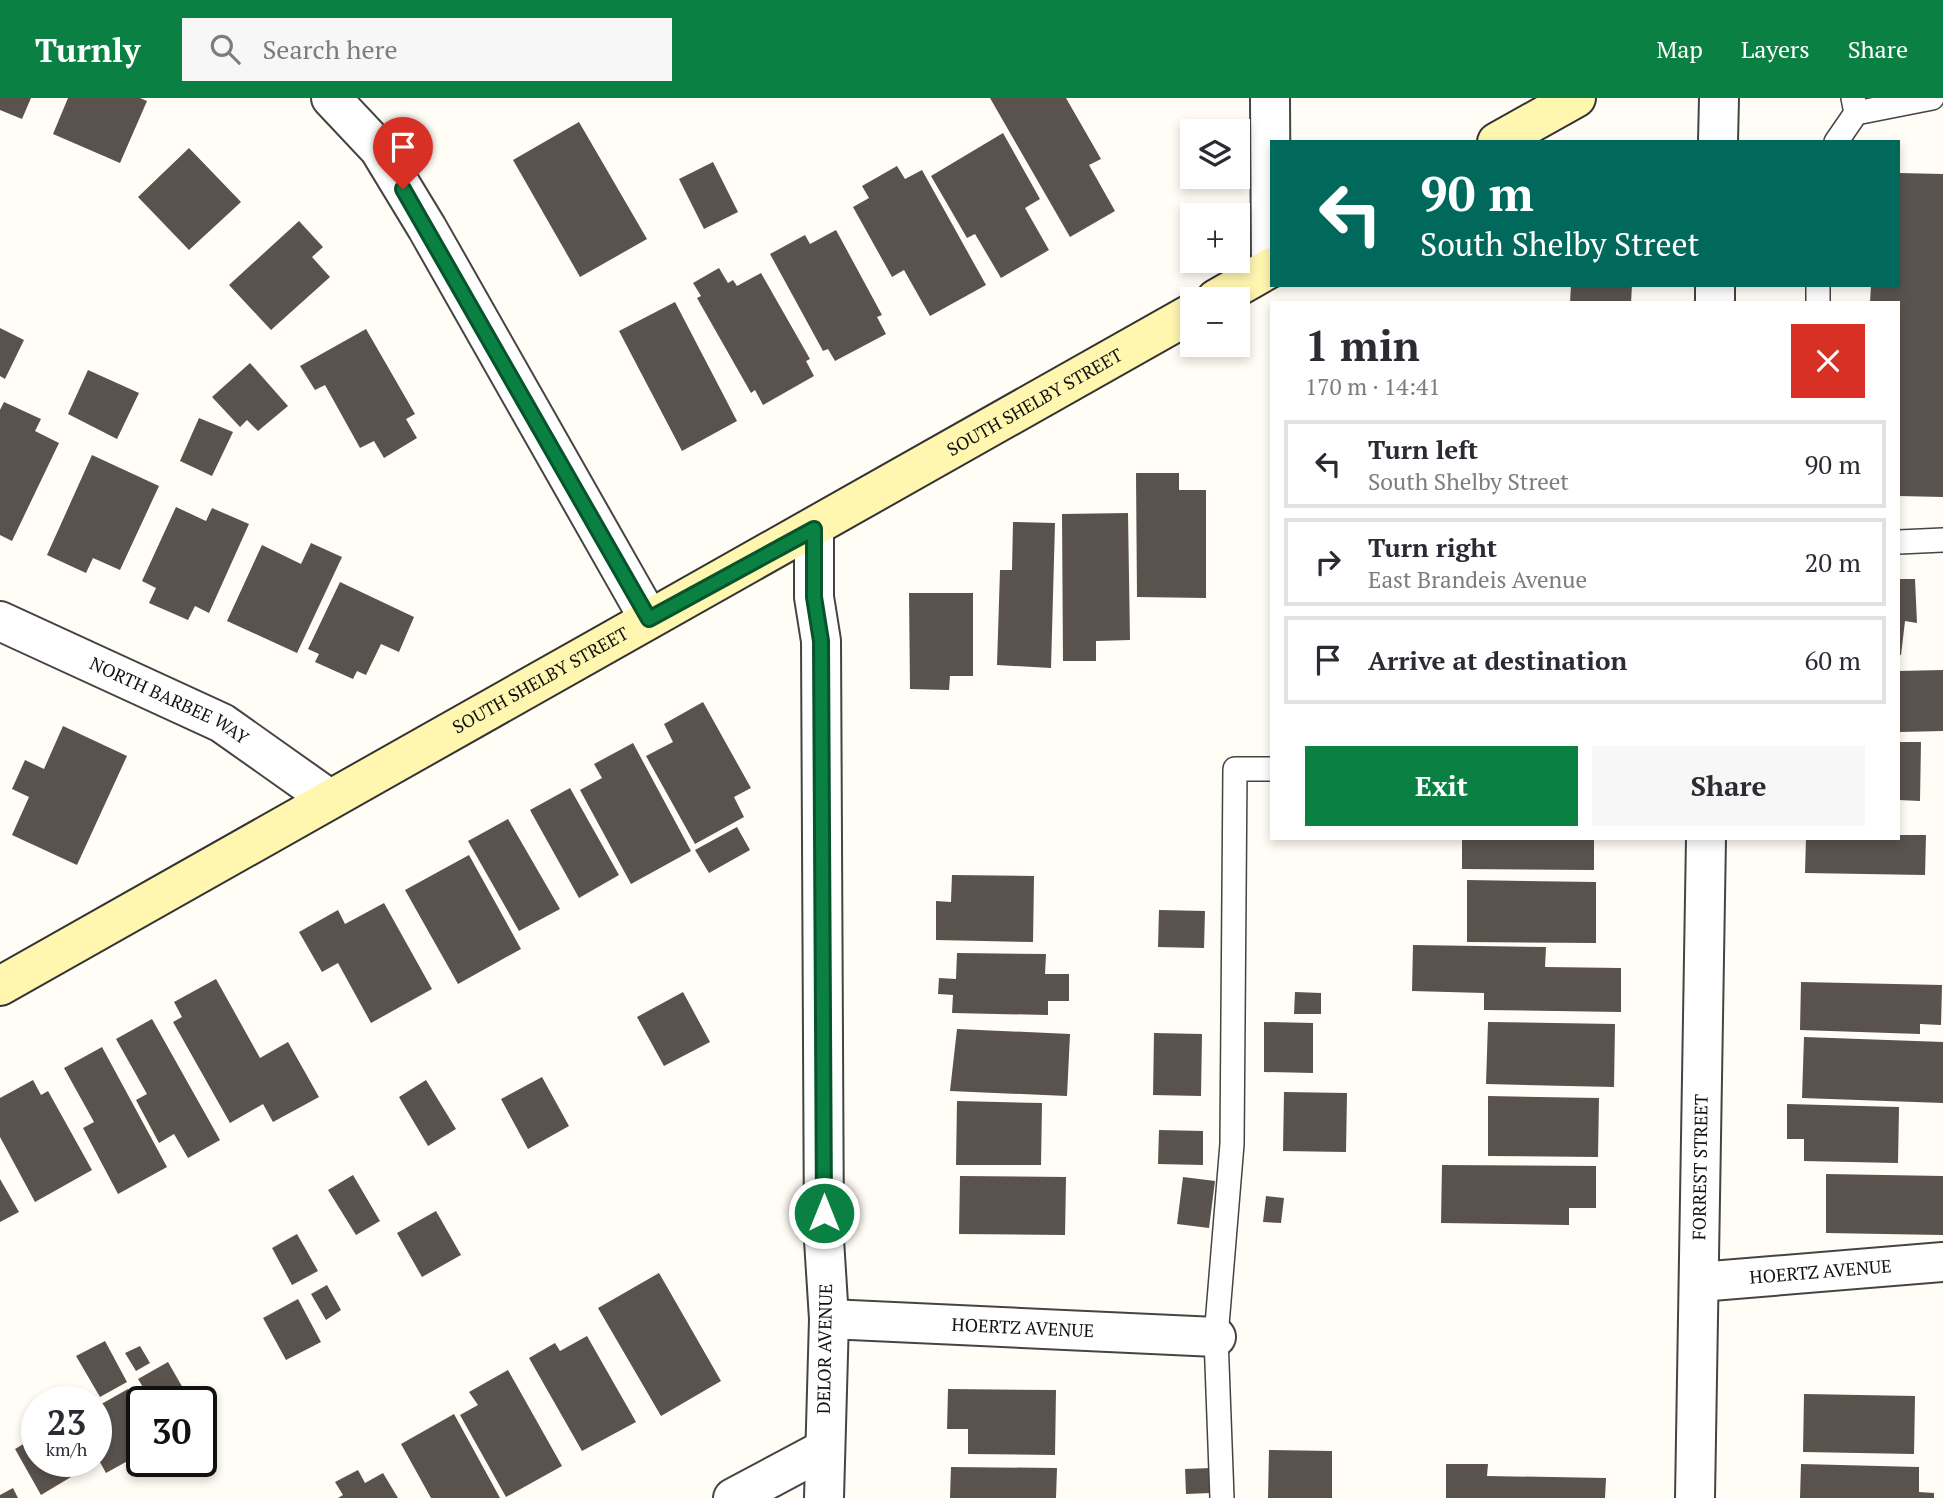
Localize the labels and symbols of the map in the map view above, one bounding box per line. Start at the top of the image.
pin [373,117,433,189]
street label: SOUTH SHELBY STREET [942,342,1127,461]
street label: SOUTH SHELBY STREET [448,621,633,739]
street label: NORTH BARBEE WAY [86,651,254,749]
street label: FORREST STREET [1686,1094,1713,1240]
position arrow [787,1176,861,1250]
street label: HOERTZ AVENUE [1749,1253,1892,1289]
street label: DELOR AVENUE [811,1284,837,1414]
street label: HOERTZ AVENUE [951,1312,1095,1342]
speed limit sign: 30 [126,1386,217,1477]

